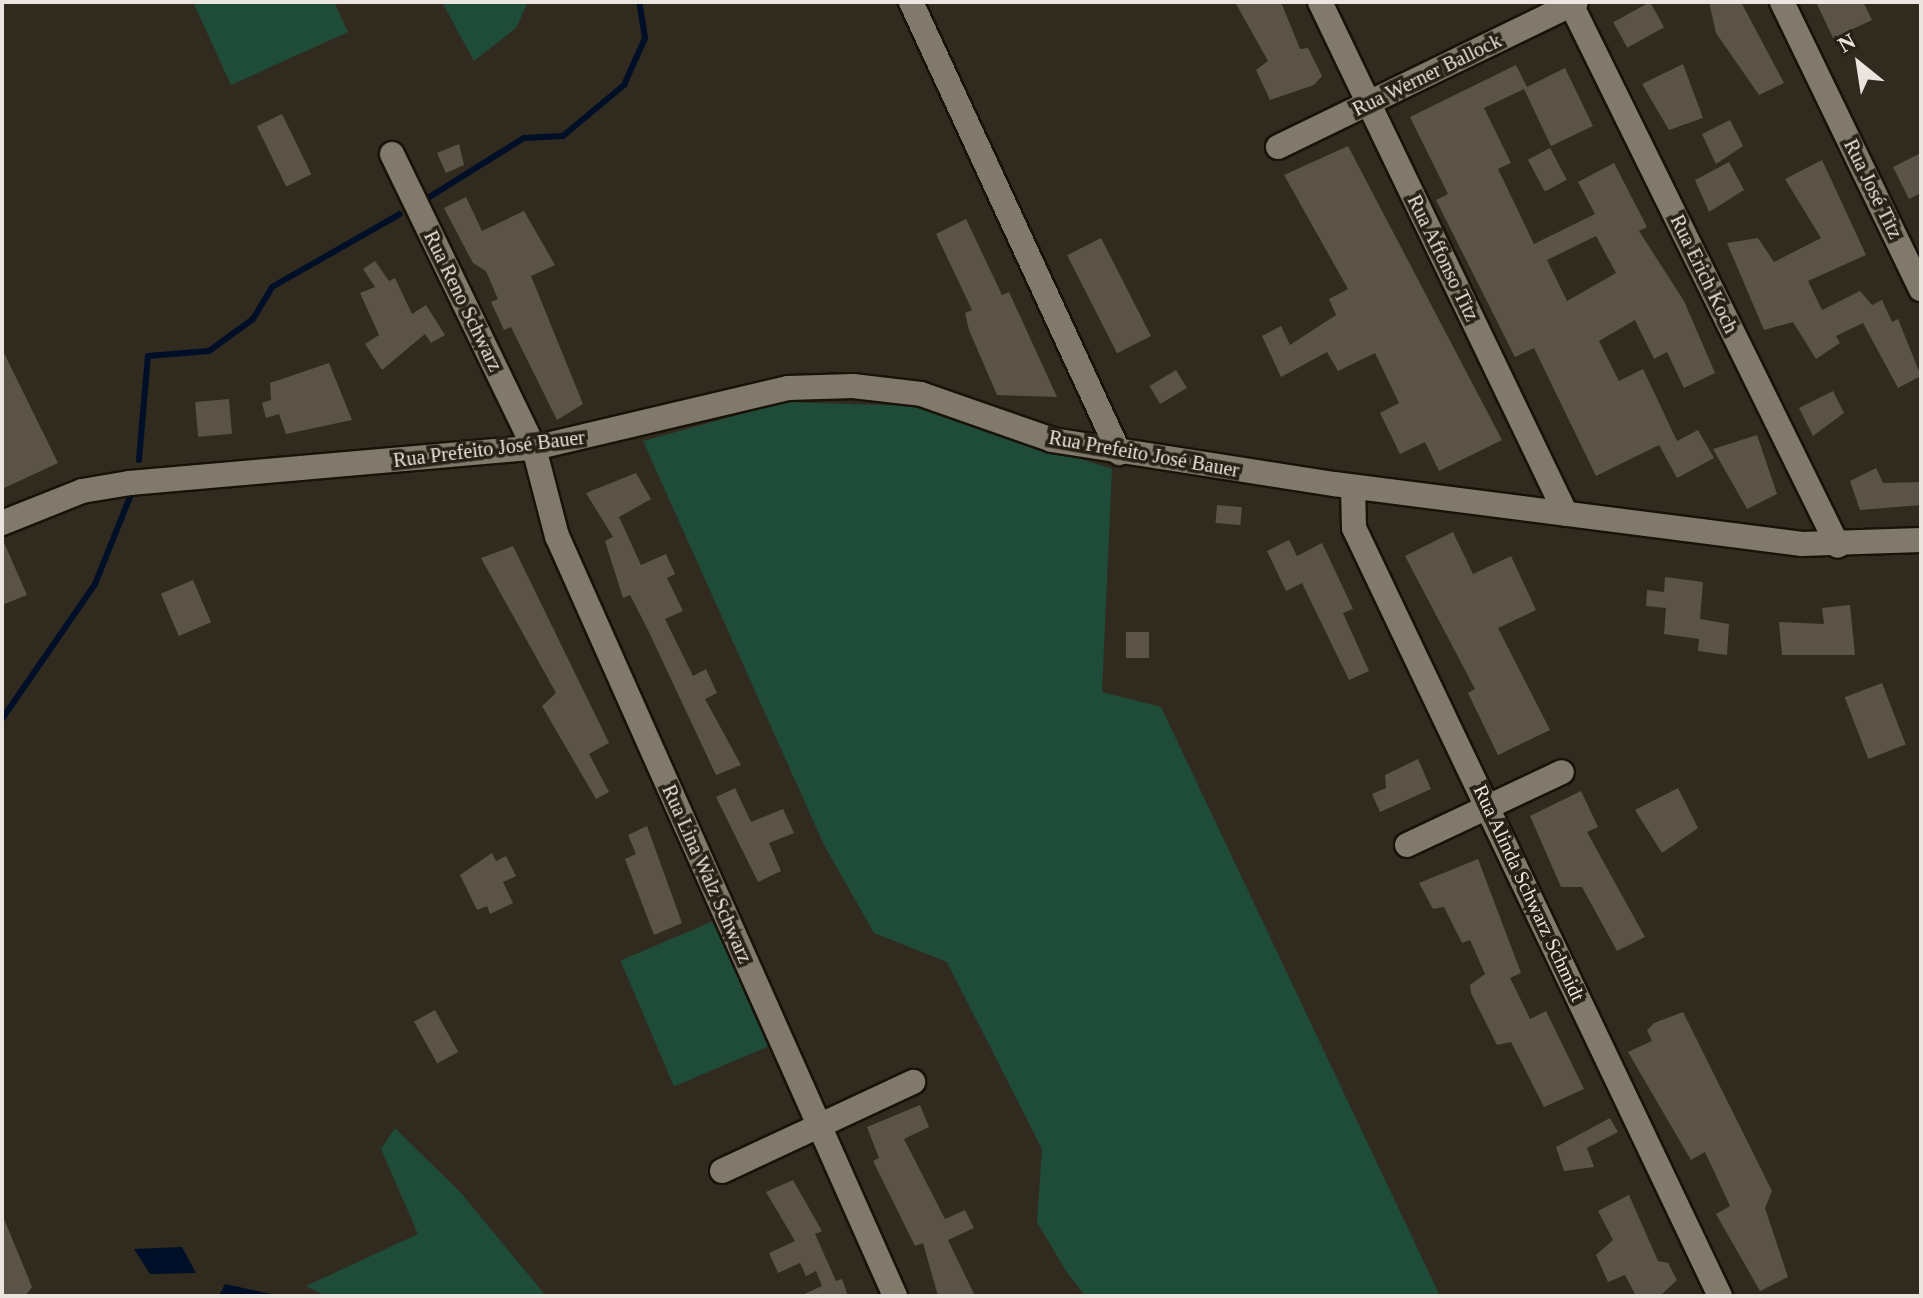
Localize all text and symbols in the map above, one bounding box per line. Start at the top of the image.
north arrow [1819,24,1899,104]
text: N [1834,28,1860,58]
street label: Rua Werner Ballock [1349,29,1505,121]
street label: Rua José Titz [1839,135,1907,243]
street label: Rua Affonso Titz [1402,190,1484,326]
street label: Rua Erich Koch [1665,211,1743,337]
street label: Rua Reno Schwarz [419,227,507,375]
street label: Rua Prefeito José Bauer [392,425,586,473]
street label: Rua Prefeito José Bauer [1047,425,1241,483]
street label: Rua Alinda Schwarz Schmidt [1468,780,1590,1006]
street label: Rua Lina Walz Schwarz [657,781,757,967]

